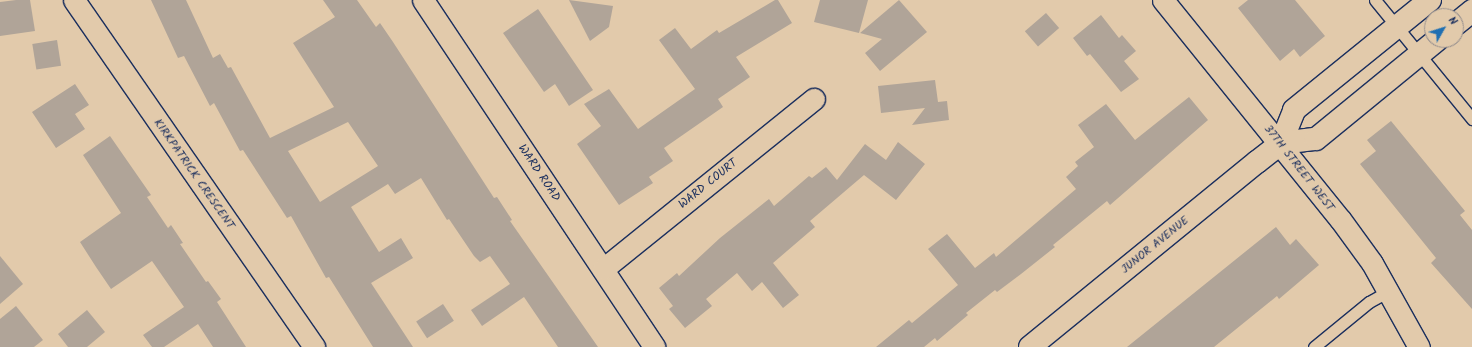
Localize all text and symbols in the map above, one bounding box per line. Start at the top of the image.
north arrow [1424,8,1464,48]
text: N [1443,13,1462,29]
street label: KIRKPATRICK CRESCENT [150,116,238,232]
street label: 37TH STREET WEST [1261,122,1337,214]
street label: WARD ROAD [515,142,563,204]
street label: WARD COURT [676,156,740,212]
street label: JUNOR AVENUE [1118,213,1192,277]

